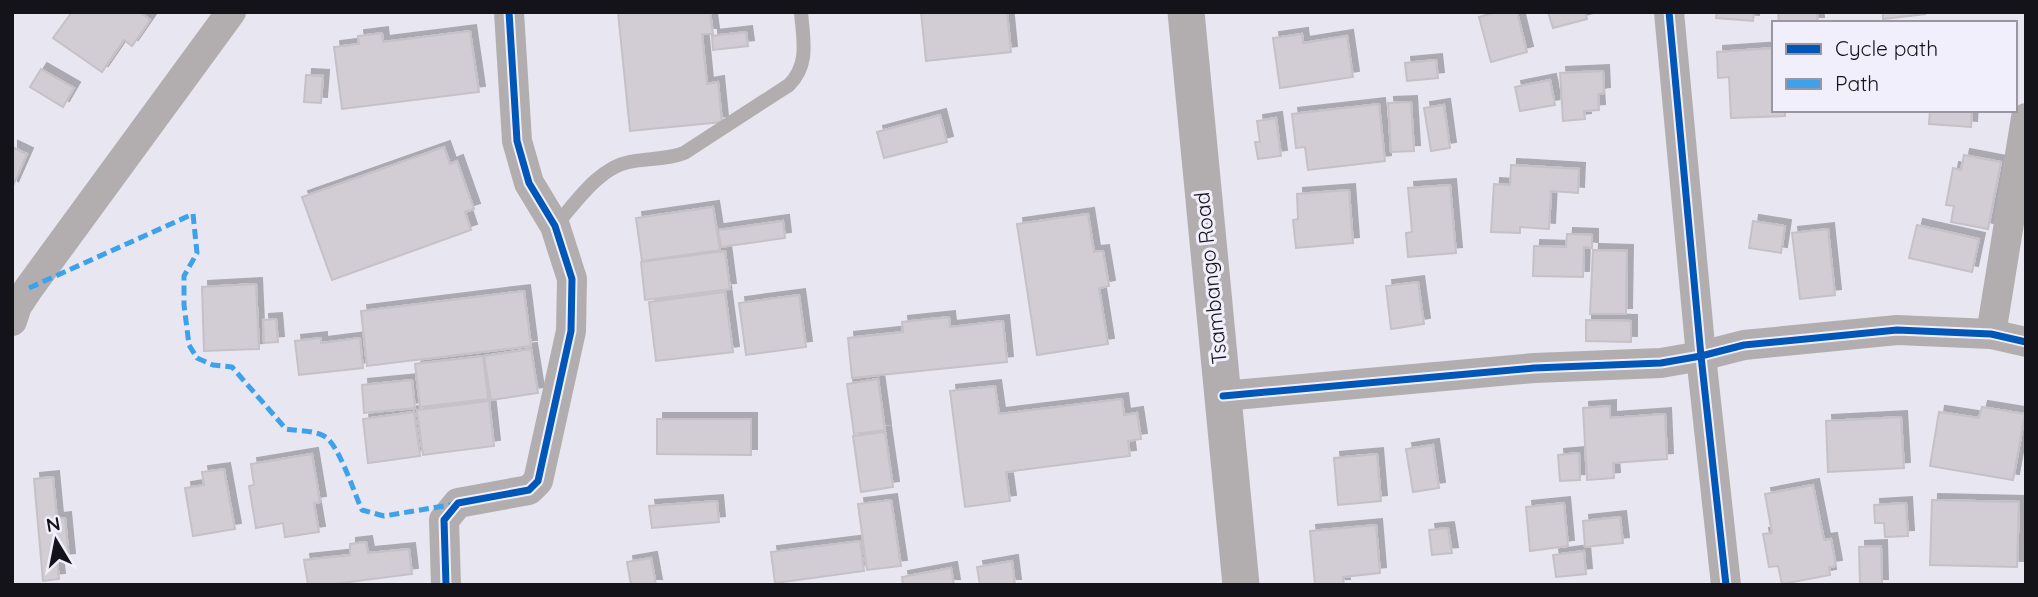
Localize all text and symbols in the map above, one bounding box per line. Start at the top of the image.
legend [1772,21,2017,112]
text: Cycle path [1835,35,1938,61]
text: Path [1835,70,1879,96]
street label: Tsambango Road [1188,191,1232,365]
north arrow [21,506,91,576]
text: N [44,511,62,537]

